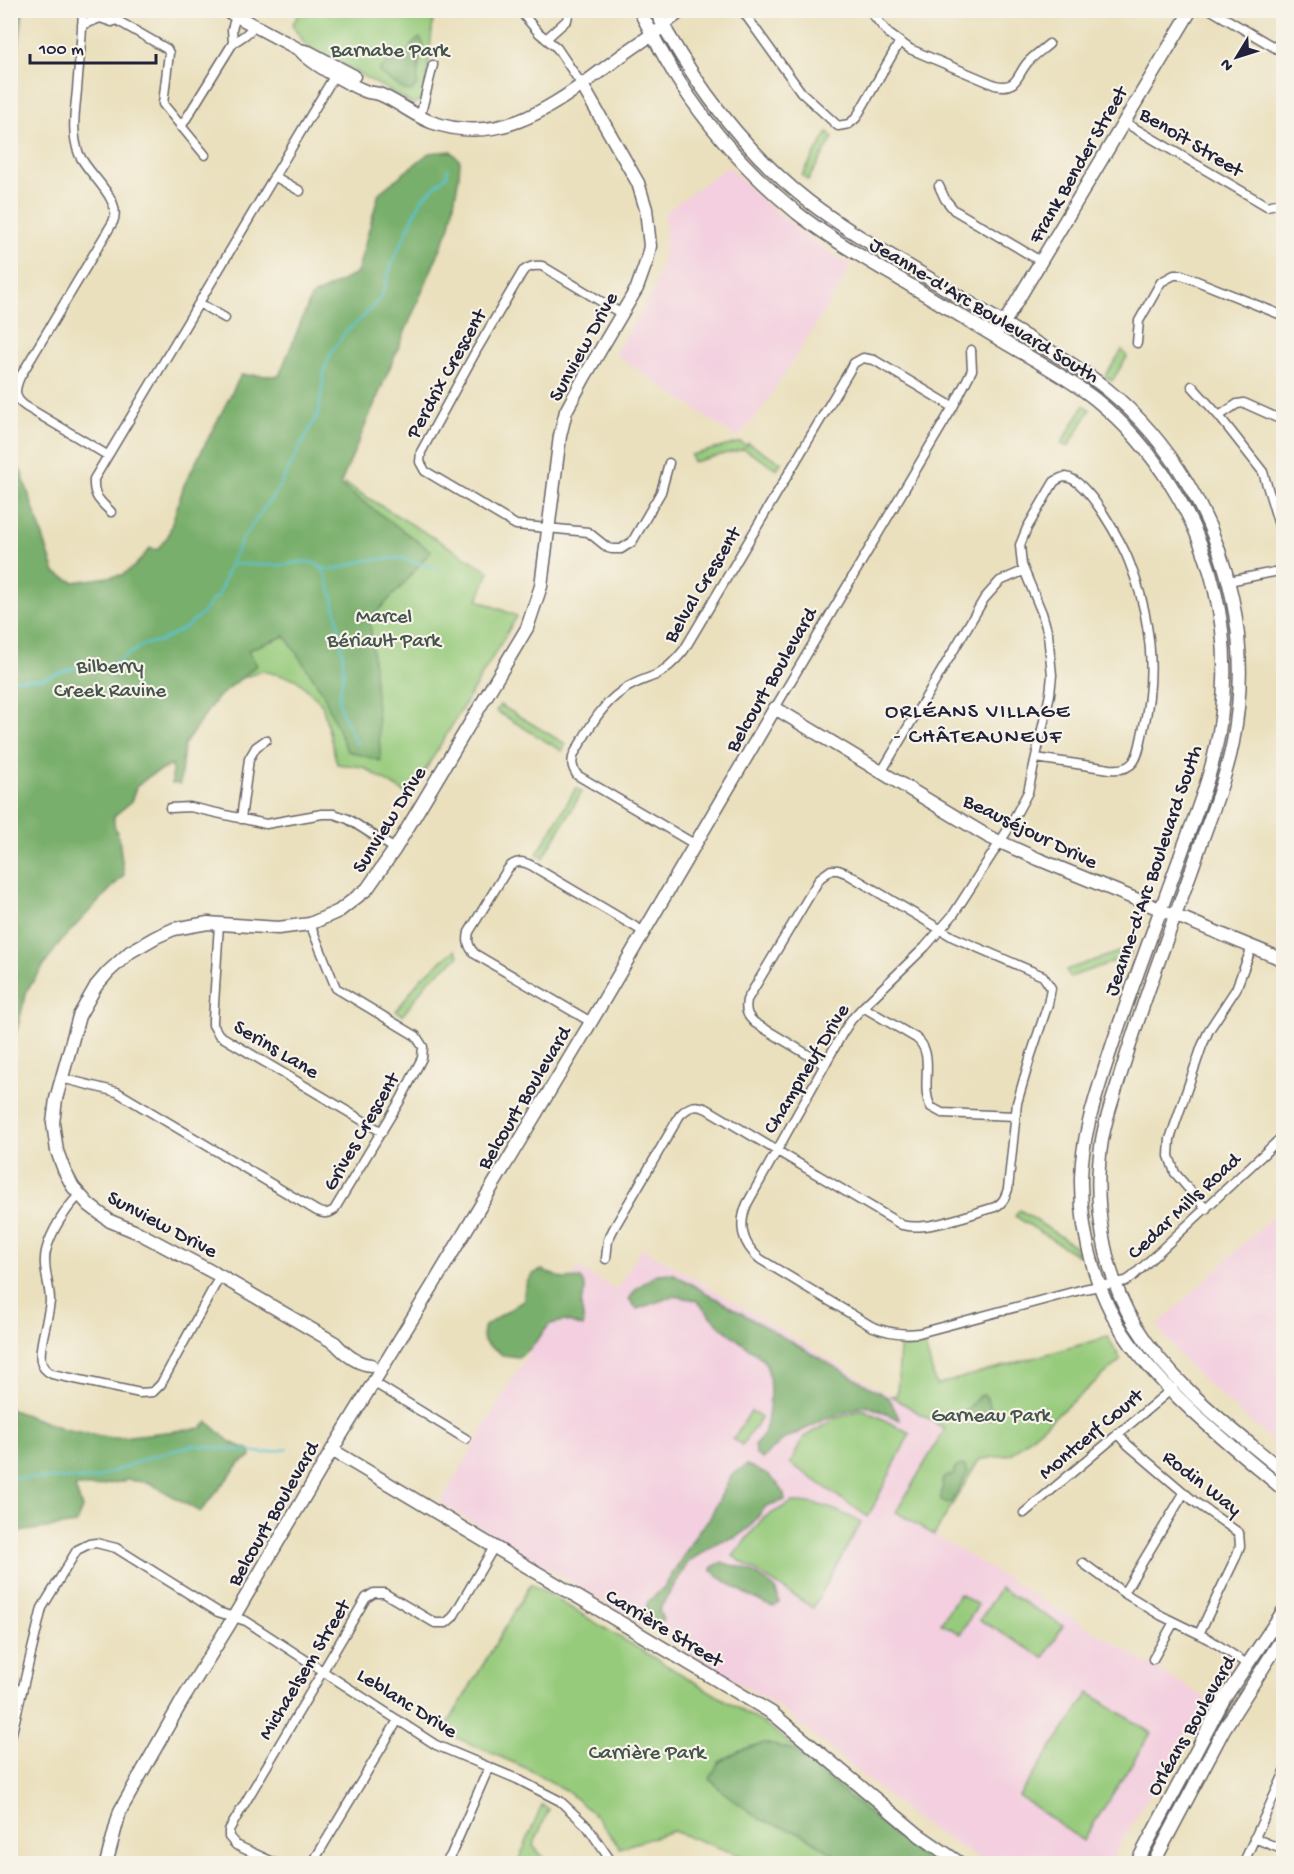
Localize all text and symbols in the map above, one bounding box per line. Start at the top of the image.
scale bar [30,27,156,65]
north arrow [1207,27,1267,87]
text: 100 m [38,40,84,61]
park label: Barnabe Park [330,40,452,65]
text: N [1217,54,1239,74]
street label: Frank Bender Street [1024,81,1136,250]
street label: Benoît Street [1133,103,1249,186]
street label: Jeanne-d'Arc Boulevard South [864,233,1103,391]
street label: Sunview Drive [545,288,626,407]
street label: Perdrix Crescent [402,304,495,445]
street label: Belval Crescent [659,521,750,649]
street label: Belcourt Boulevard [721,603,825,758]
park label: Marcel Bériault Park [326,606,443,655]
park label: Bilberry Creek Ravine [54,656,167,705]
district label: ORLÉANS VILLAGE - CHÂTEAUNEUF [885,700,1071,751]
street label: Jeanne-d'Arc Boulevard South [1101,742,1210,1000]
street label: Sunview Drive [348,762,434,879]
street label: Beauséjour Drive [957,789,1102,877]
street label: Champneuf Drive [759,999,857,1139]
street label: Serins Lane [228,1016,324,1087]
street label: Belcourt Boulevard [473,1021,579,1176]
street label: Grives Crescent [319,1067,408,1196]
street label: Cedar Mills Road [1124,1148,1248,1266]
street label: Sunview Drive [102,1187,222,1266]
street label: Montcerf Court [1035,1383,1152,1487]
park label: Garneau Park [931,1405,1053,1430]
street label: Belcourt Boulevard [223,1437,327,1592]
street label: Rodin Way [1156,1446,1245,1523]
street label: Carrière Street [600,1585,729,1676]
street label: Michaelsem Street [254,1594,359,1745]
street label: Orléans Boulevard [1143,1651,1244,1801]
street label: Leblanc Drive [351,1664,462,1746]
park label: Carrière Park [589,1742,708,1767]

